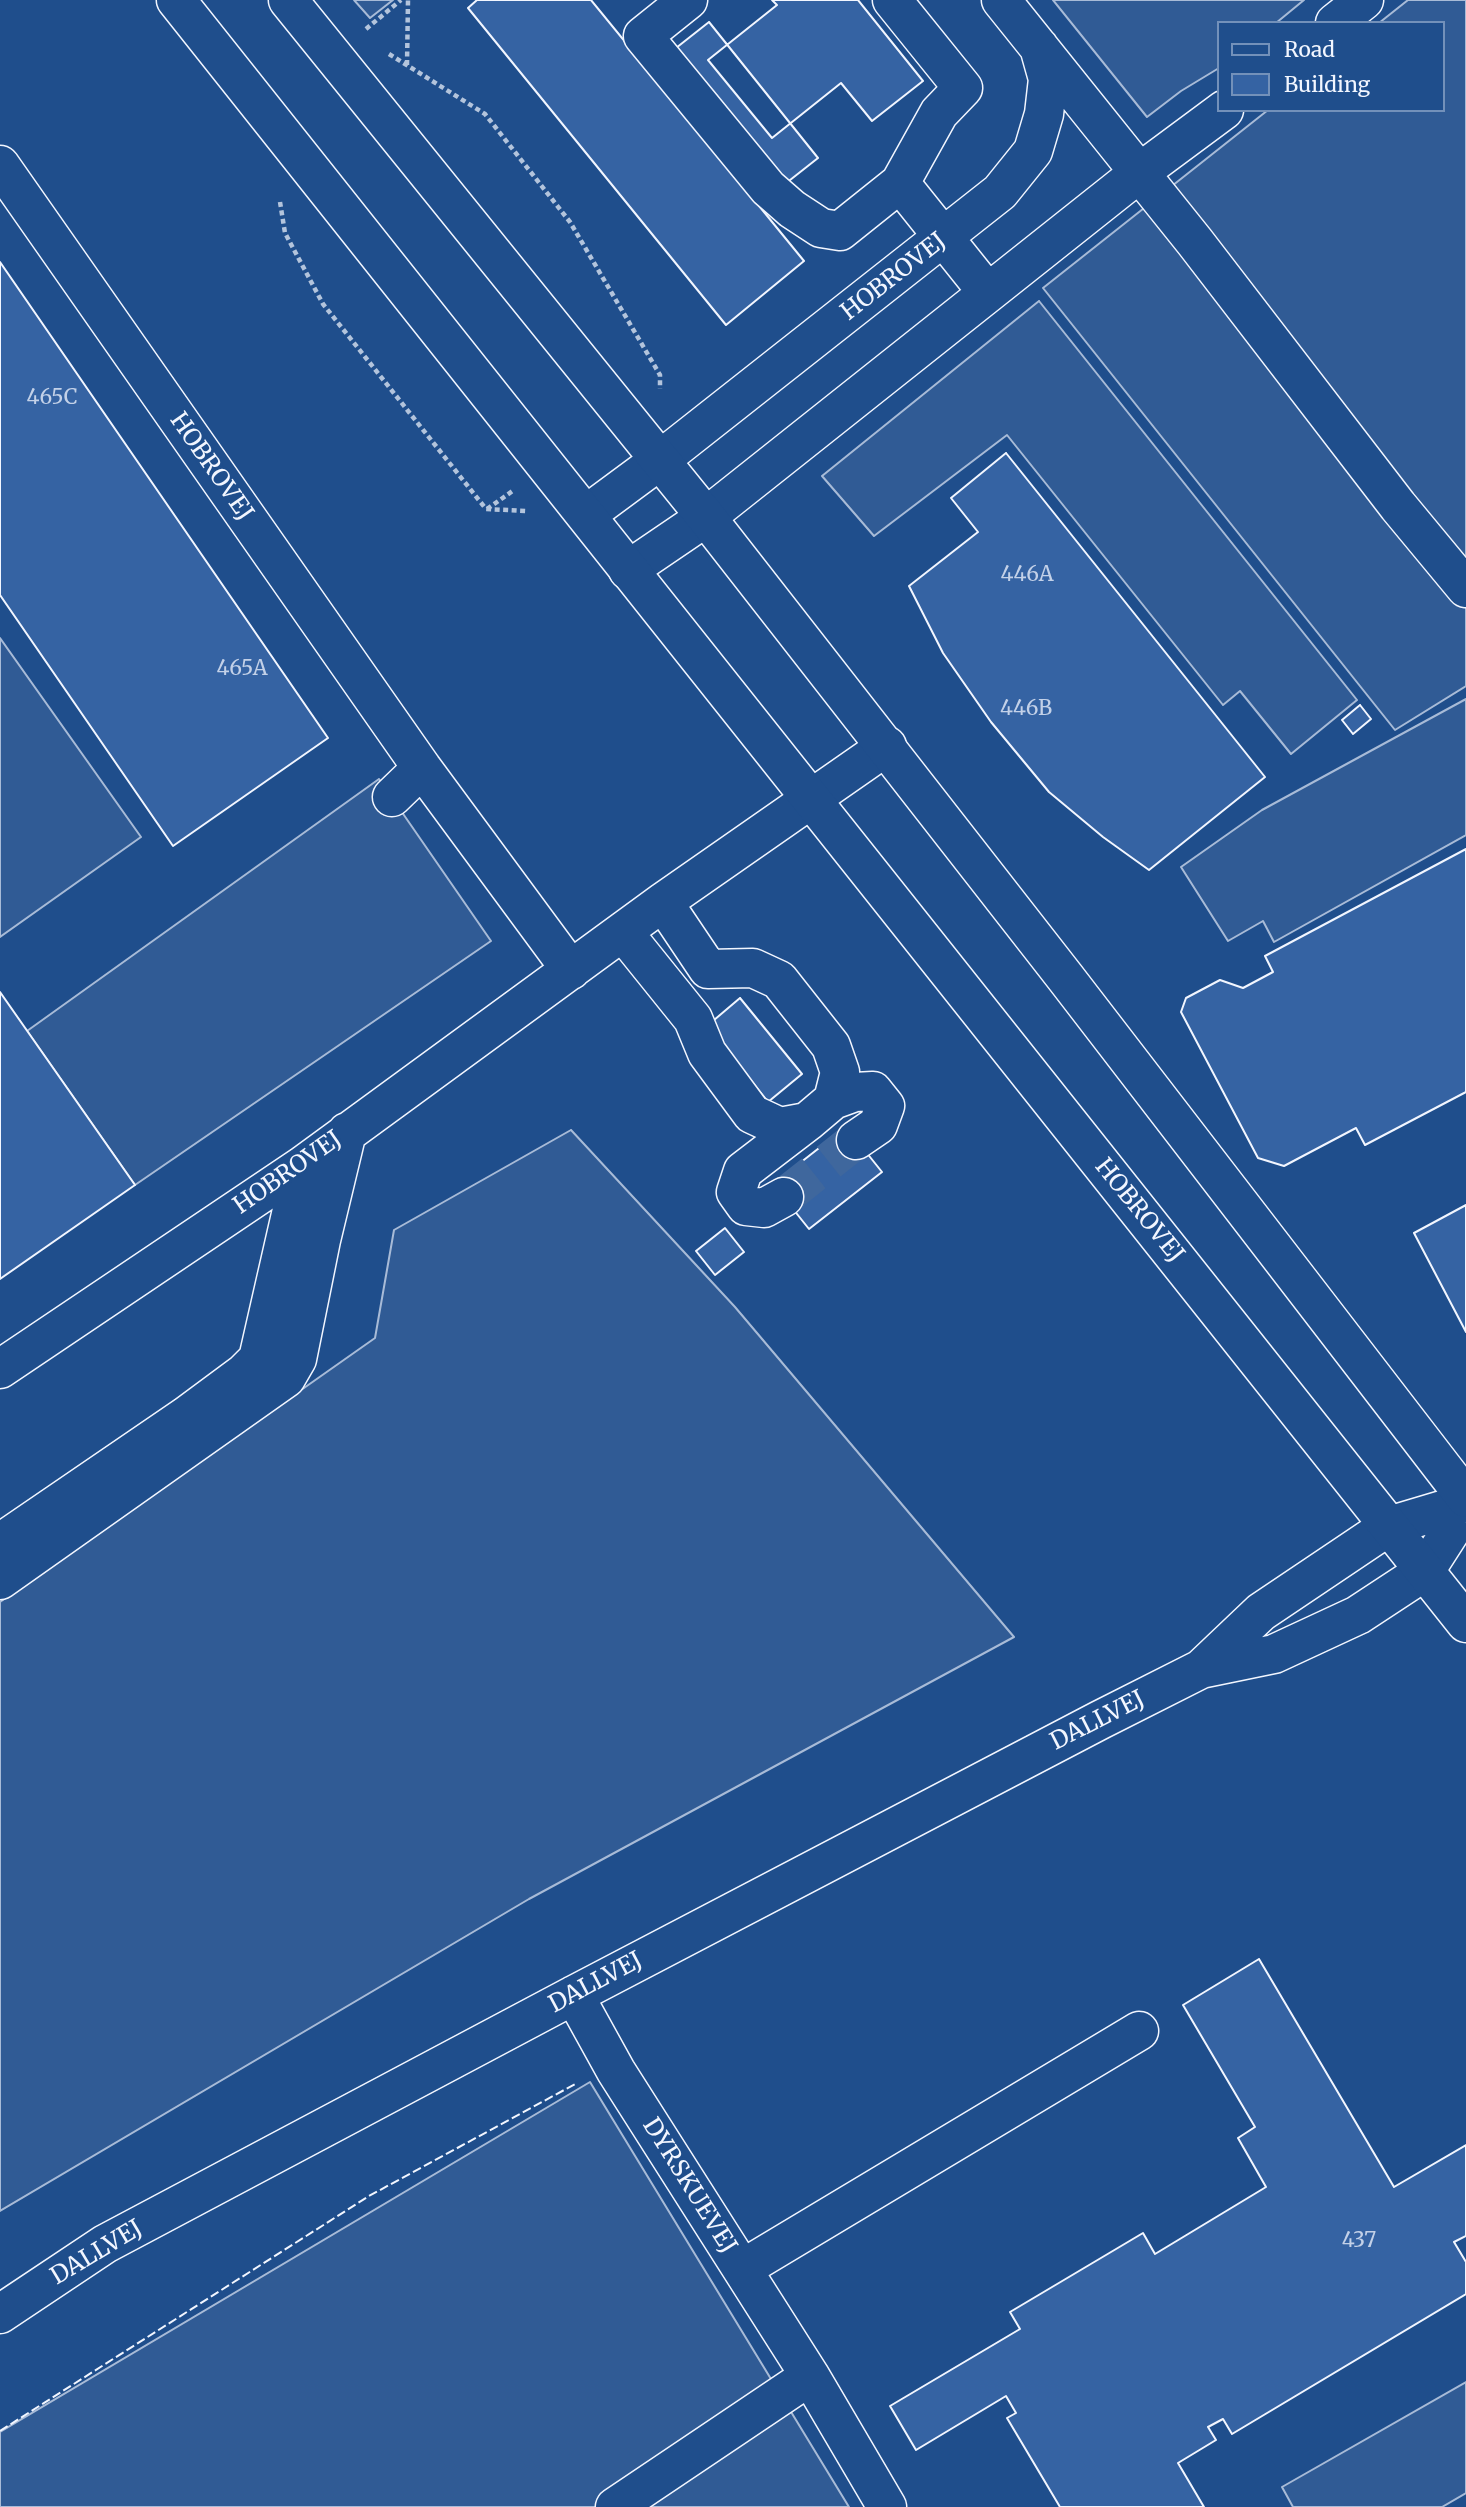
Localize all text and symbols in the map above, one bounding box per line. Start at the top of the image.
legend [1218,21,1445,112]
text: Road [1284,36,1335,63]
text: Building [1284,71,1370,98]
street label: HOBROVEJ [836,227,952,327]
house number: 465C [27,385,77,411]
street label: HOBROVEJ [163,407,259,527]
house number: 446A [1000,562,1054,588]
house number: 465A [217,656,267,682]
house number: 446B [1000,696,1052,722]
street label: HOBROVEJ [228,1125,348,1221]
street label: HOBROVEJ [1088,1153,1190,1269]
street label: DALLVEJ [1046,1685,1150,1757]
street label: DALLVEJ [544,1946,648,2020]
street label: DYRSKUEVEJ [636,2113,742,2259]
street label: DALLVEJ [46,2214,148,2292]
house number: 437 [1342,2228,1376,2254]

